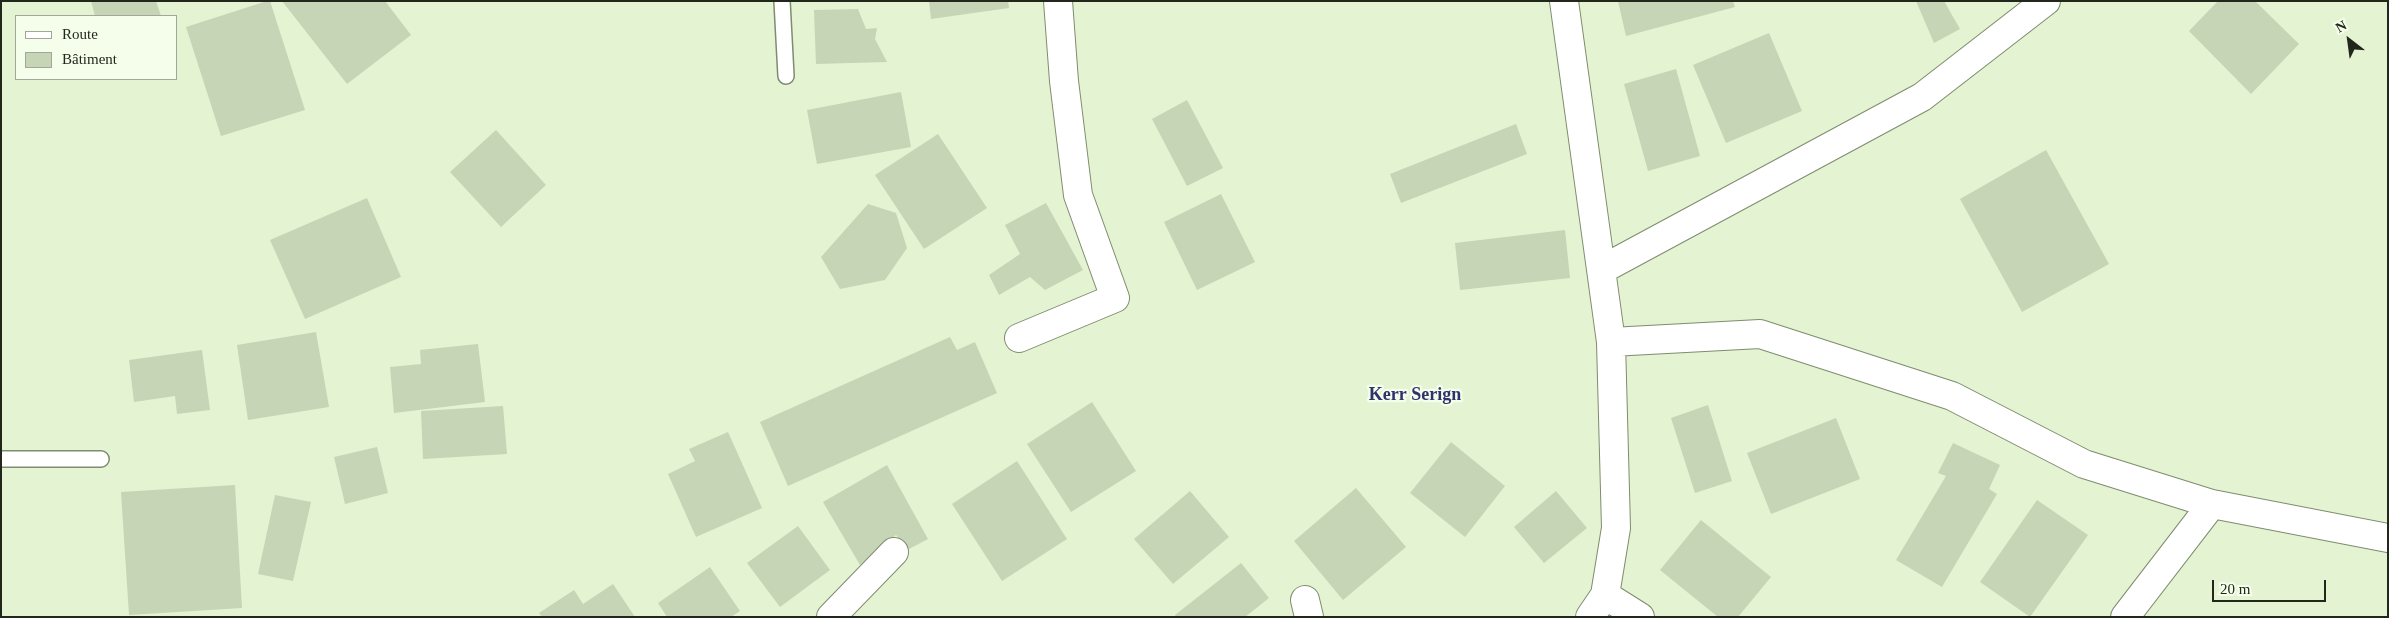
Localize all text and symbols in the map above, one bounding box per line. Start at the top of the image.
legend [15,15,178,80]
north arrow [2324,15,2374,65]
text: N [2333,18,2349,36]
text: Route [62,26,98,42]
text: Bâtiment [62,51,117,67]
district label: Kerr Serign [1369,384,1461,406]
scale bar [2214,570,2328,602]
text: 20 m [2220,581,2250,597]

